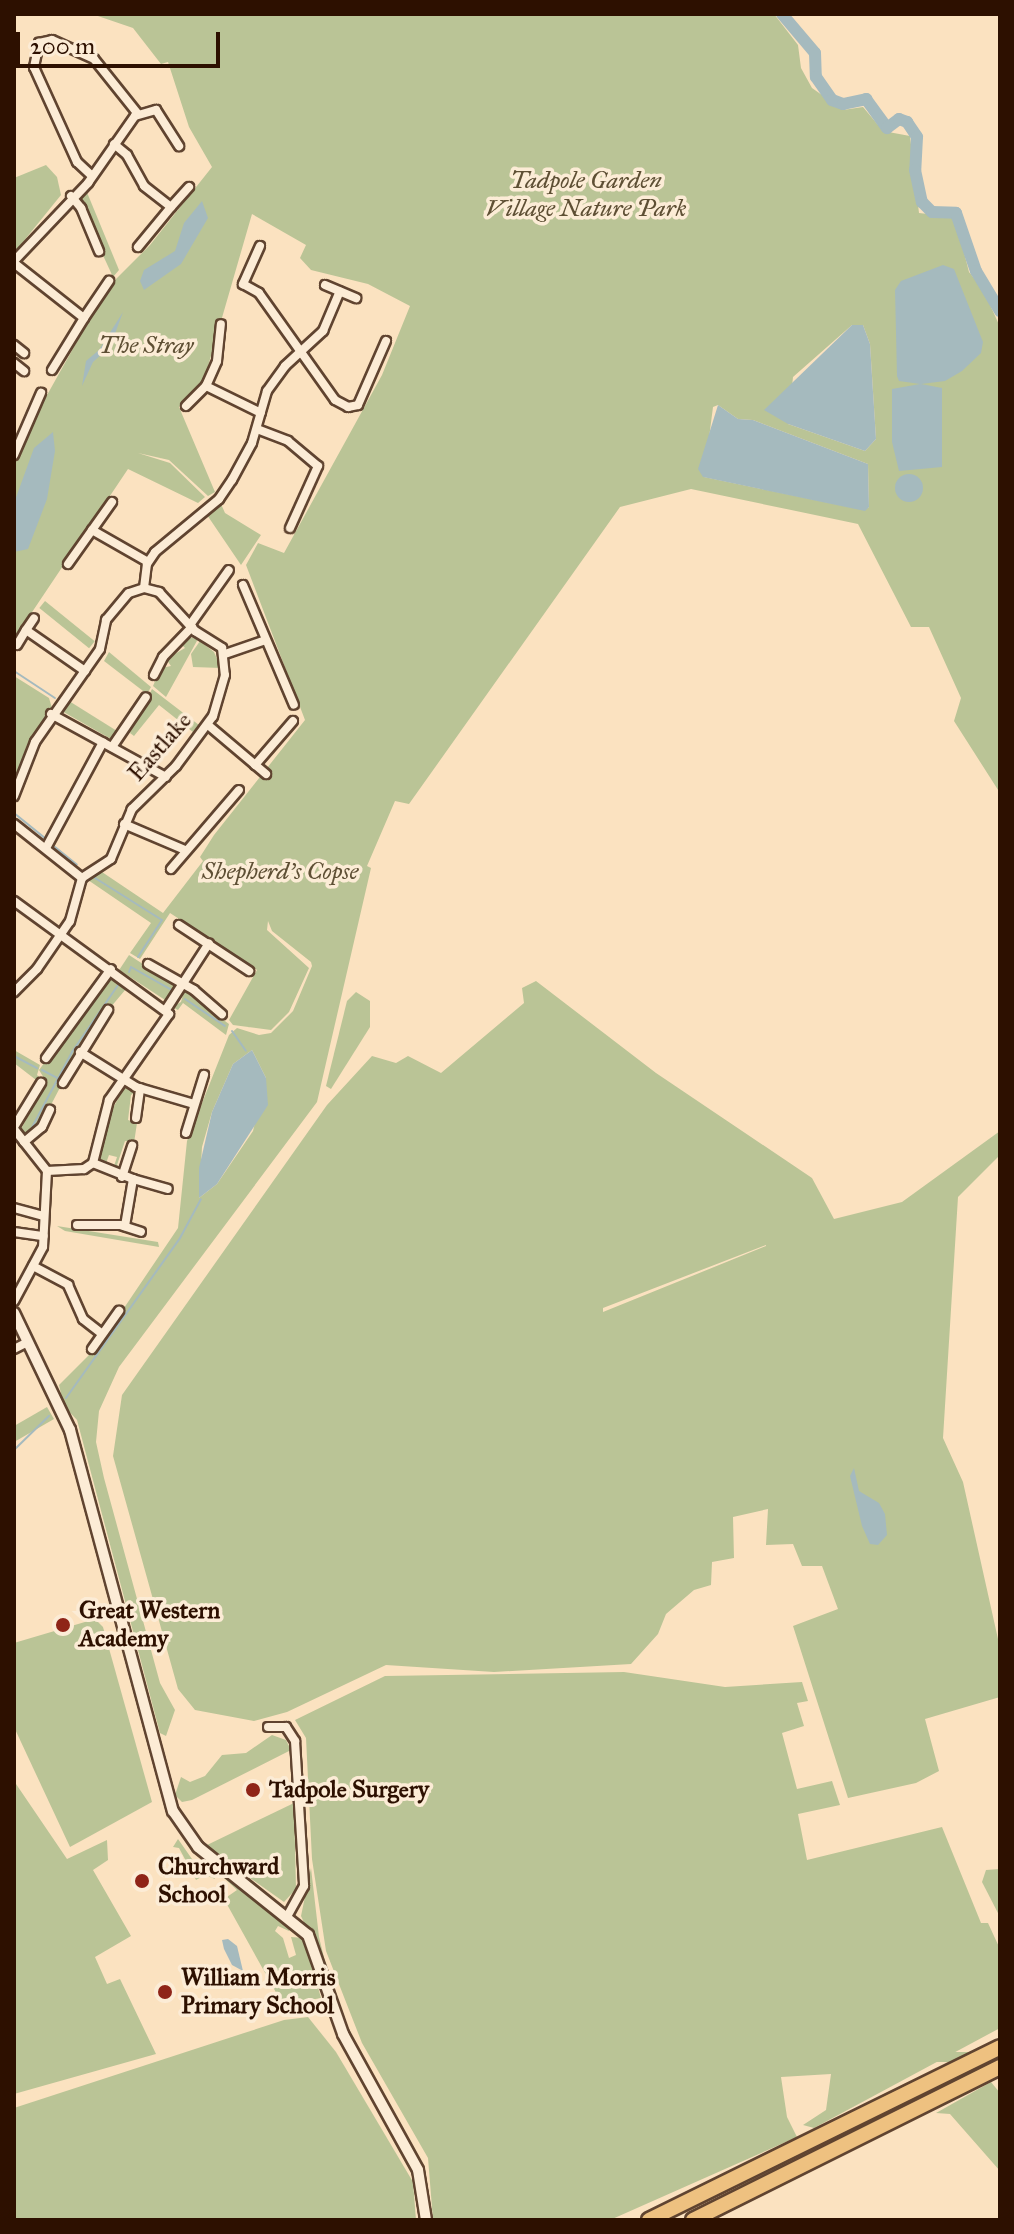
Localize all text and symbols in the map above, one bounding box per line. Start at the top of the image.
scale bar [20,16,224,66]
text: 200 m [30,31,95,61]
park label: Tadpole Garden Village Nature Park [486,167,686,223]
park label: The Stray [98,332,194,360]
street label: Eastlake [122,707,198,787]
park label: Shepherd's Copse [202,858,358,886]
place label: Great Western Academy [79,1597,220,1653]
marker: Great Western Academy [54,1616,72,1634]
place label: Tadpole Surgery [269,1776,429,1804]
marker: Tadpole Surgery [244,1781,262,1799]
place label: Churchward School [158,1853,279,1909]
marker: Churchward School [133,1872,151,1890]
place label: William Morris Primary School [181,1964,335,2020]
marker: William Morris Primary School [156,1983,174,2001]

